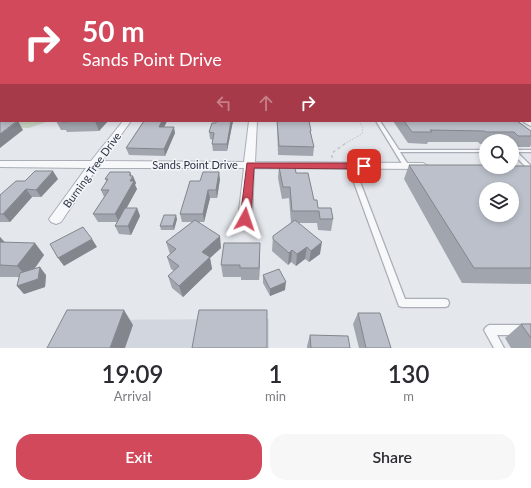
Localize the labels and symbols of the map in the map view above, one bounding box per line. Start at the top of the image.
street label: Burning Tree Drive [60,129,123,210]
pin [347,149,381,183]
street label: Sands Point Drive [152,158,238,171]
position arrow [224,198,266,240]

